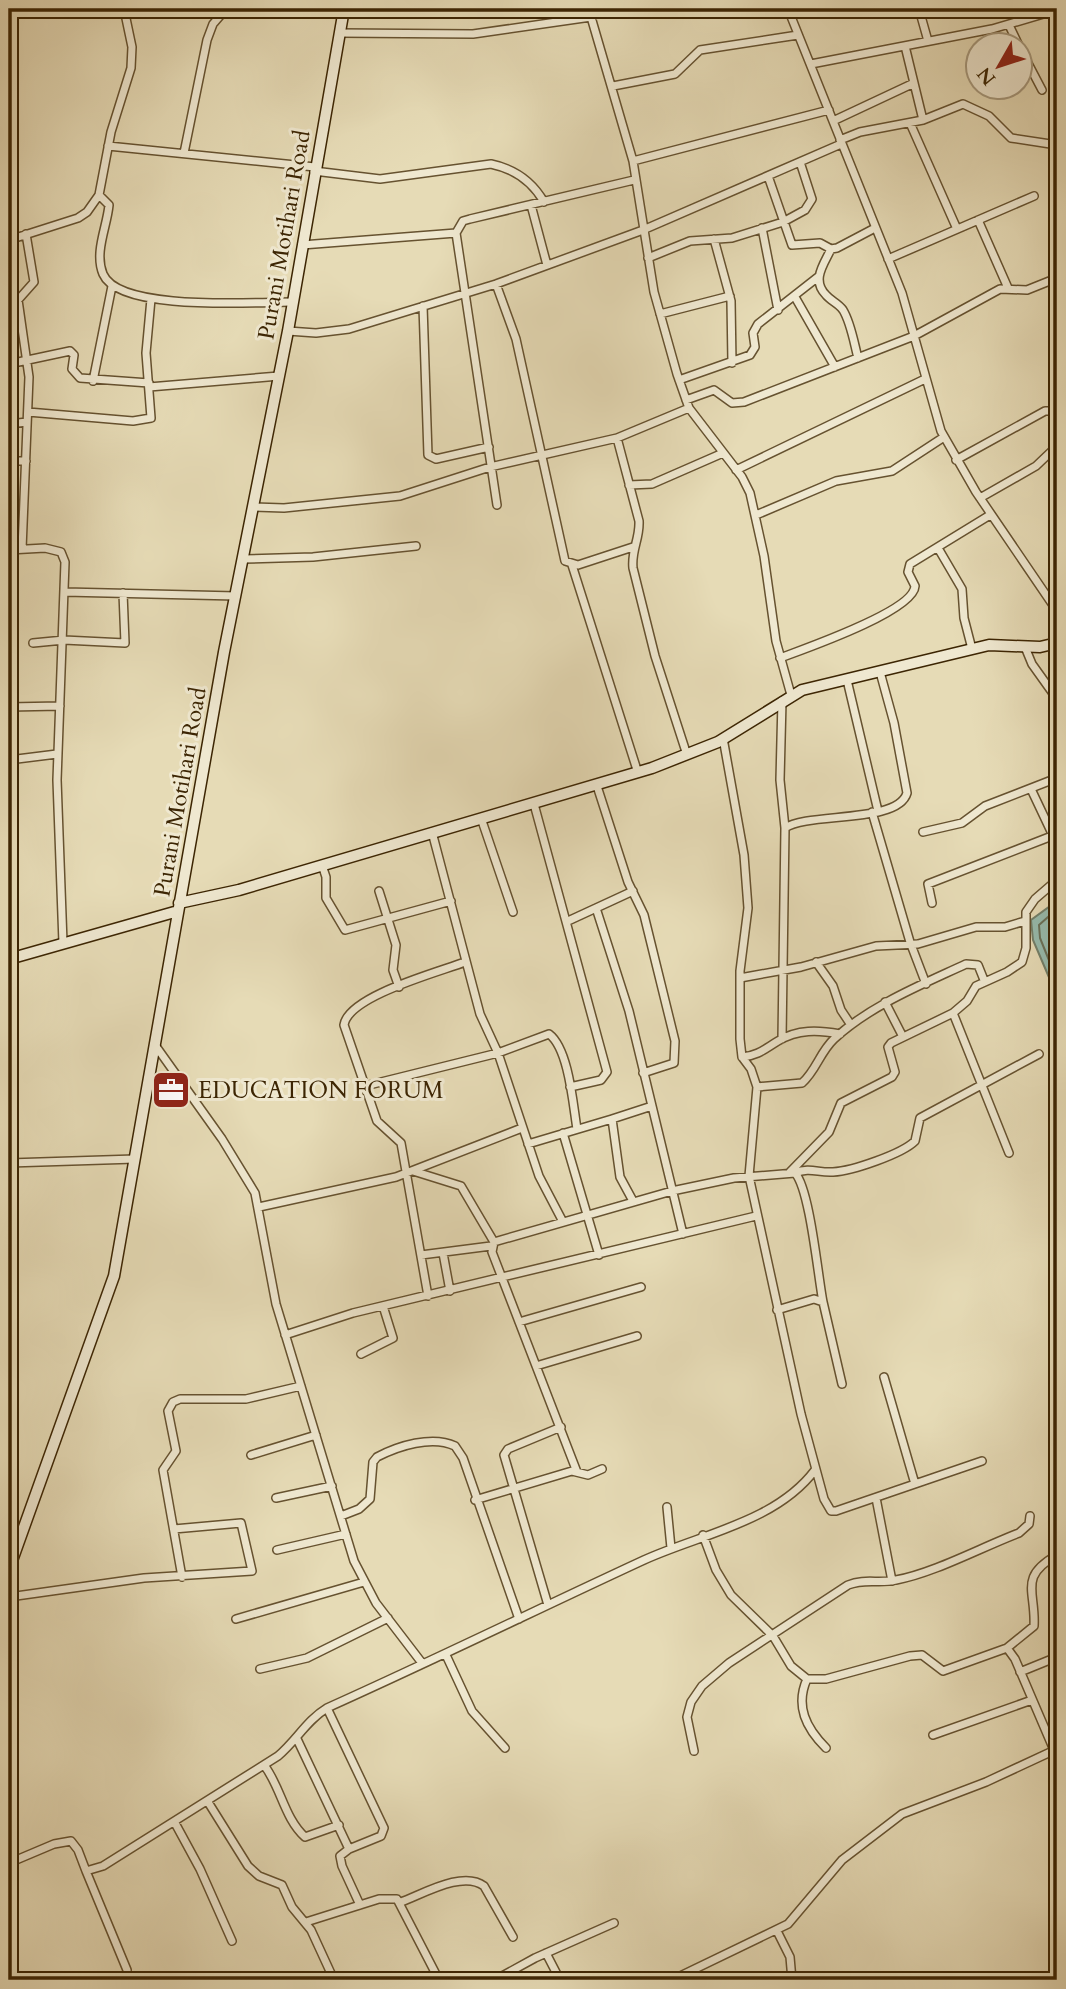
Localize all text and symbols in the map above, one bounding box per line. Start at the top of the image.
north arrow [964,32,1034,102]
text: N [971,61,1002,91]
street label: Purani Motihari Road [250,127,318,342]
street label: Purani Motihari Road [146,684,214,899]
office icon: EDUCATION FORUM [150,1069,192,1111]
place label: EDUCATION FORUM [198,1075,444,1106]

